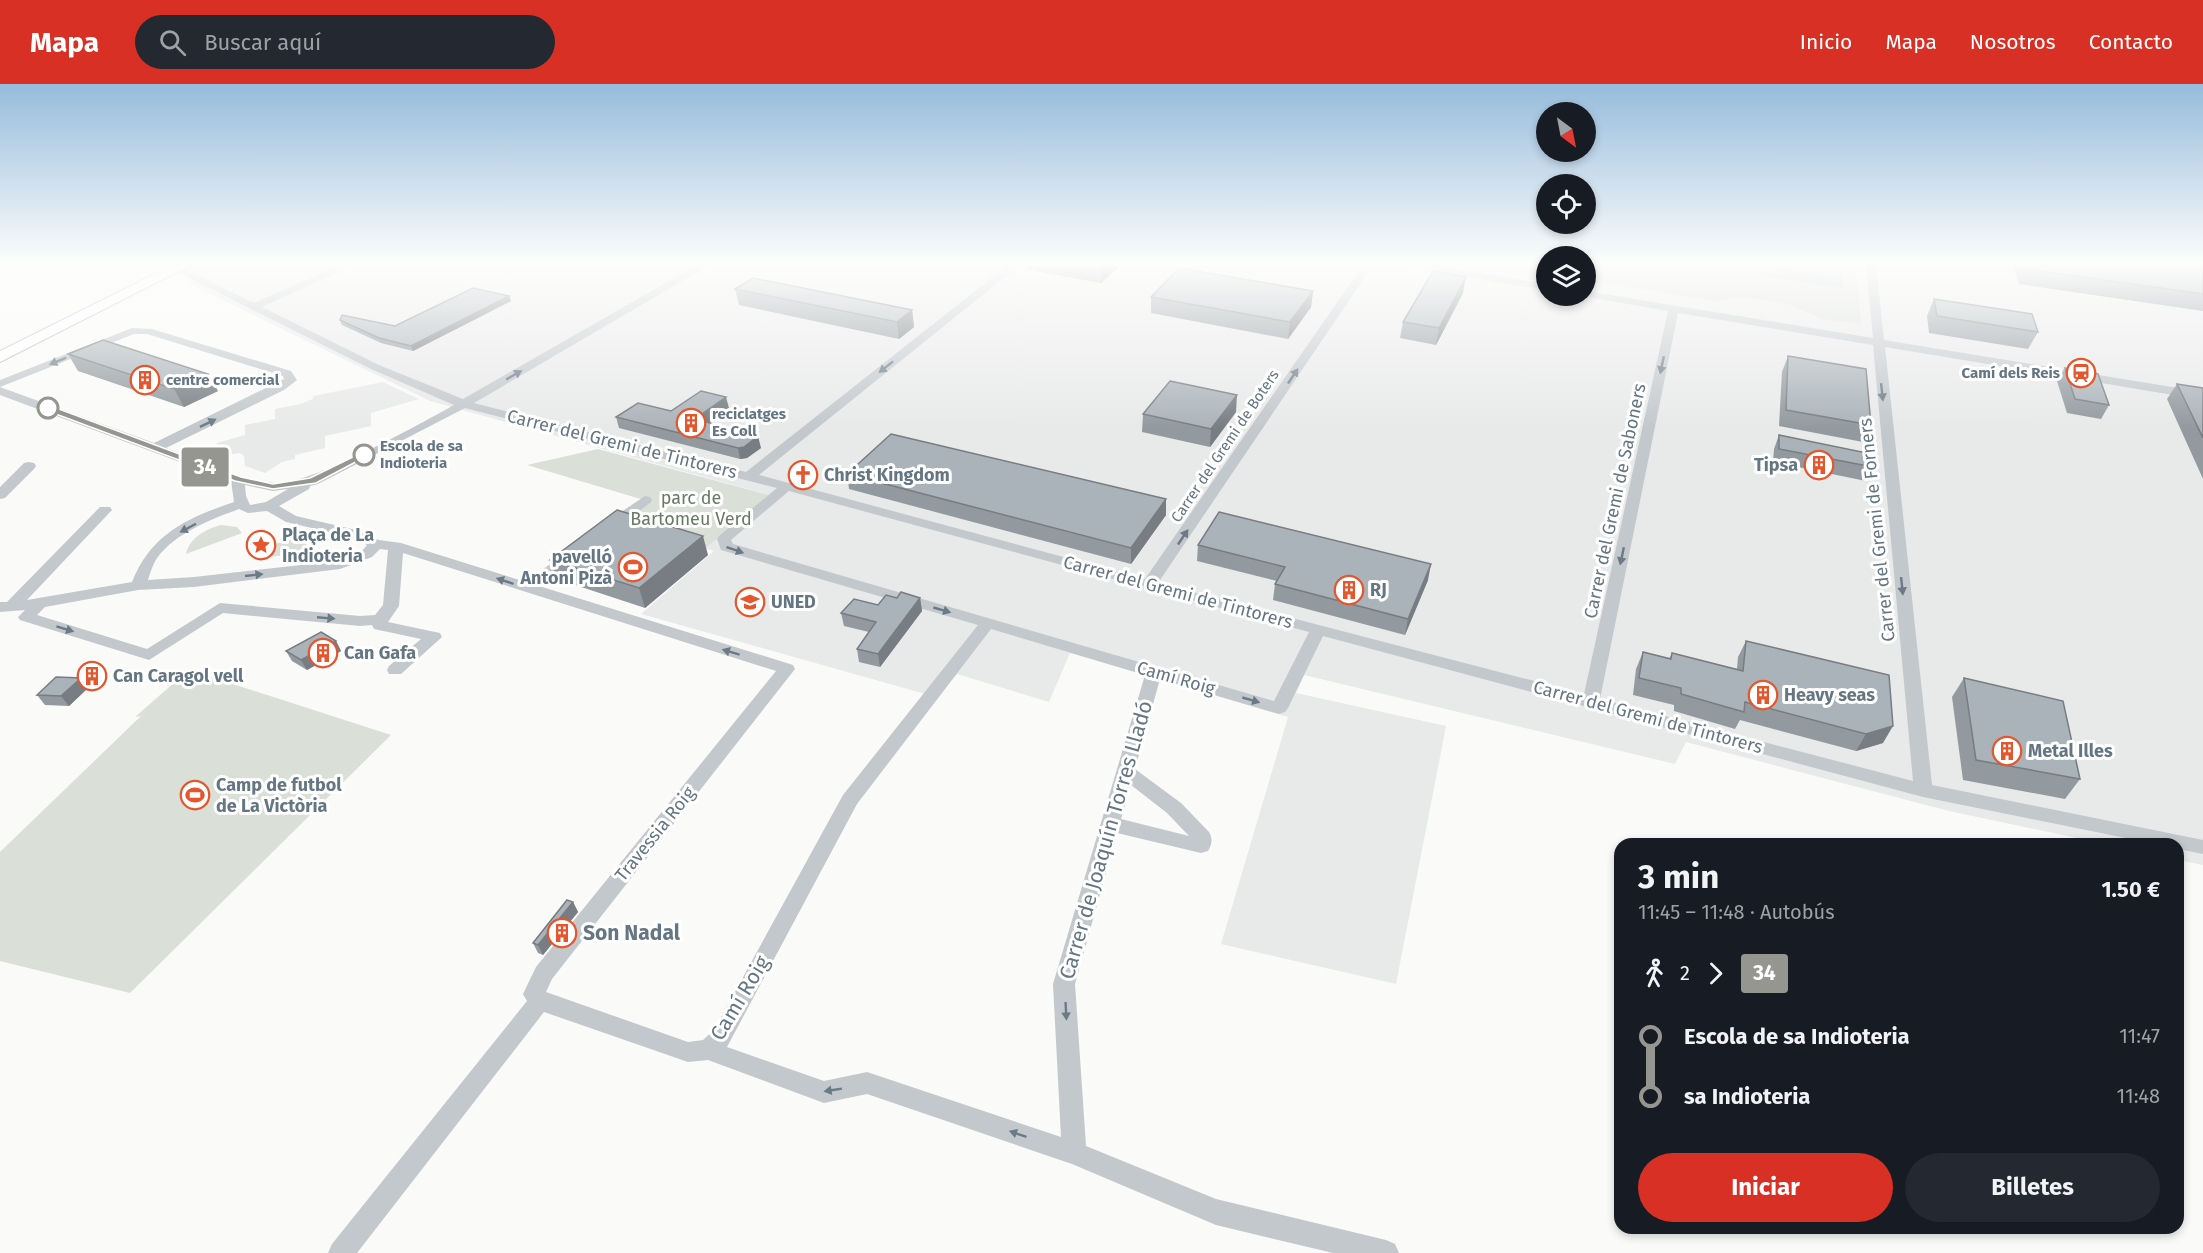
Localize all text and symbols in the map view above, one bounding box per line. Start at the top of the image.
search box [135,15,555,69]
text: Mapa [30,26,99,59]
icon: search [156,26,189,59]
text: Buscar aquí [204,29,321,56]
text: Inicio [1800,29,1852,55]
text: Mapa [1885,29,1937,55]
text: Nosotros [1970,29,2056,55]
text: Contacto [2089,29,2173,55]
north arrow [1536,102,1596,162]
map controls [1536,102,1596,306]
button: locate [1536,174,1596,234]
button: layers [1536,246,1596,306]
one-way arrow [1657,356,1666,375]
one-way arrow [49,357,67,366]
station icon: Camí dels Reis [2065,357,2097,389]
one-way arrow [879,360,894,372]
building icon: centre comercial [129,364,161,396]
place label: Camí dels Reis [1962,364,2060,382]
street label: Carrer del Gremi de Boters [1167,366,1283,526]
one-way arrow [1287,369,1299,385]
one-way arrow [506,370,523,380]
place label: centre comercial [166,371,280,389]
street label: Carrer del Gremi de Saboners [1579,382,1651,620]
one-way arrow [1877,383,1887,402]
unlabelled marker [37,397,59,419]
street label: Carrer del Gremi de Tintorers [505,405,739,483]
place label: reciclatges Es Coll [712,405,786,440]
building icon: reciclatges Es Coll [675,407,707,439]
street label: Carrer del Gremi de Forners [1854,417,1900,643]
one-way arrow [199,418,216,427]
place label: Escola de sa Indioteria [380,437,463,472]
marker: Escola de sa Indioteria [353,444,375,466]
line badge: 34 [178,448,232,487]
building icon: Tipsa [1803,449,1835,481]
text: 34 [194,454,216,480]
place label: Tipsa [1754,454,1798,476]
church icon: Christ Kingdom [787,459,819,491]
place label: Christ Kingdom [824,464,950,486]
park label: parc de Bartomeu Verd [630,487,752,530]
one-way arrow [179,523,196,533]
place label: Plaça de La Indioteria [282,524,374,567]
place icon: Plaça de La Indioteria [245,529,277,561]
one-way arrow [1177,529,1188,545]
one-way arrow [727,545,745,555]
place label: pavelló Antoni Pizà [519,546,612,589]
one-way arrow [1617,547,1626,566]
sports icon: pavelló Antoni Pizà [617,551,649,583]
street label: Carrer del Gremi de Tintorers [1061,551,1295,633]
one-way arrow [245,570,264,580]
building icon: RJ [1333,574,1365,606]
one-way arrow [496,575,514,585]
one-way arrow [1897,577,1907,596]
place label: RJ [1370,579,1387,601]
school or university icon: UNED [734,586,766,618]
place label: UNED [771,591,816,613]
one-way arrow [933,606,951,615]
one-way arrow [317,613,336,623]
one-way arrow [56,625,74,634]
building icon: Can Gafa [307,637,339,669]
place label: Can Gafa [344,642,416,664]
one-way arrow [722,647,740,656]
street label: Camí Roig [1134,656,1218,700]
building icon: Can Caragol vell [76,660,108,692]
place label: Can Caragol vell [113,665,244,687]
street label: Carrer del Gremi de Tintorers [1531,676,1765,758]
building icon: Heavy seas [1747,679,1779,711]
place label: Heavy seas [1784,684,1875,706]
one-way arrow [1242,696,1260,705]
street label: Carrer de Joaquín Torres Lladó [1054,698,1158,982]
building icon: Metal Illes [1991,735,2023,767]
place label: Metal Illes [2028,740,2113,762]
place label: Camp de futbol de La Victòria [216,774,342,817]
sports icon: Camp de futbol de La Victòria [179,779,211,811]
street label: Travessia Roig [610,782,700,886]
text: 3 min [1638,857,1719,897]
text: 1.50 € [2101,876,2160,903]
text: 11:45 – 11:48 · Autobús [1638,900,1835,924]
building icon: Son Nadal [546,917,578,949]
place label: Son Nadal [583,920,681,946]
street label: Camí Roig [705,951,775,1045]
icon: walk [1638,957,1671,990]
icon: forward [1699,957,1732,990]
text: 34 [1753,960,1776,986]
text: 2 [1680,961,1690,985]
one-way arrow [1061,1002,1070,1021]
text: Escola de sa Indioteria [1684,1023,1910,1050]
text: 11:47 [2119,1024,2160,1048]
text: sa Indioteria [1684,1083,1810,1110]
text: 11:48 [2117,1084,2160,1108]
one-way arrow [823,1086,842,1095]
one-way arrow [1009,1129,1027,1139]
button: Iniciar [1638,1153,1893,1222]
button: Billetes [1905,1153,2160,1222]

